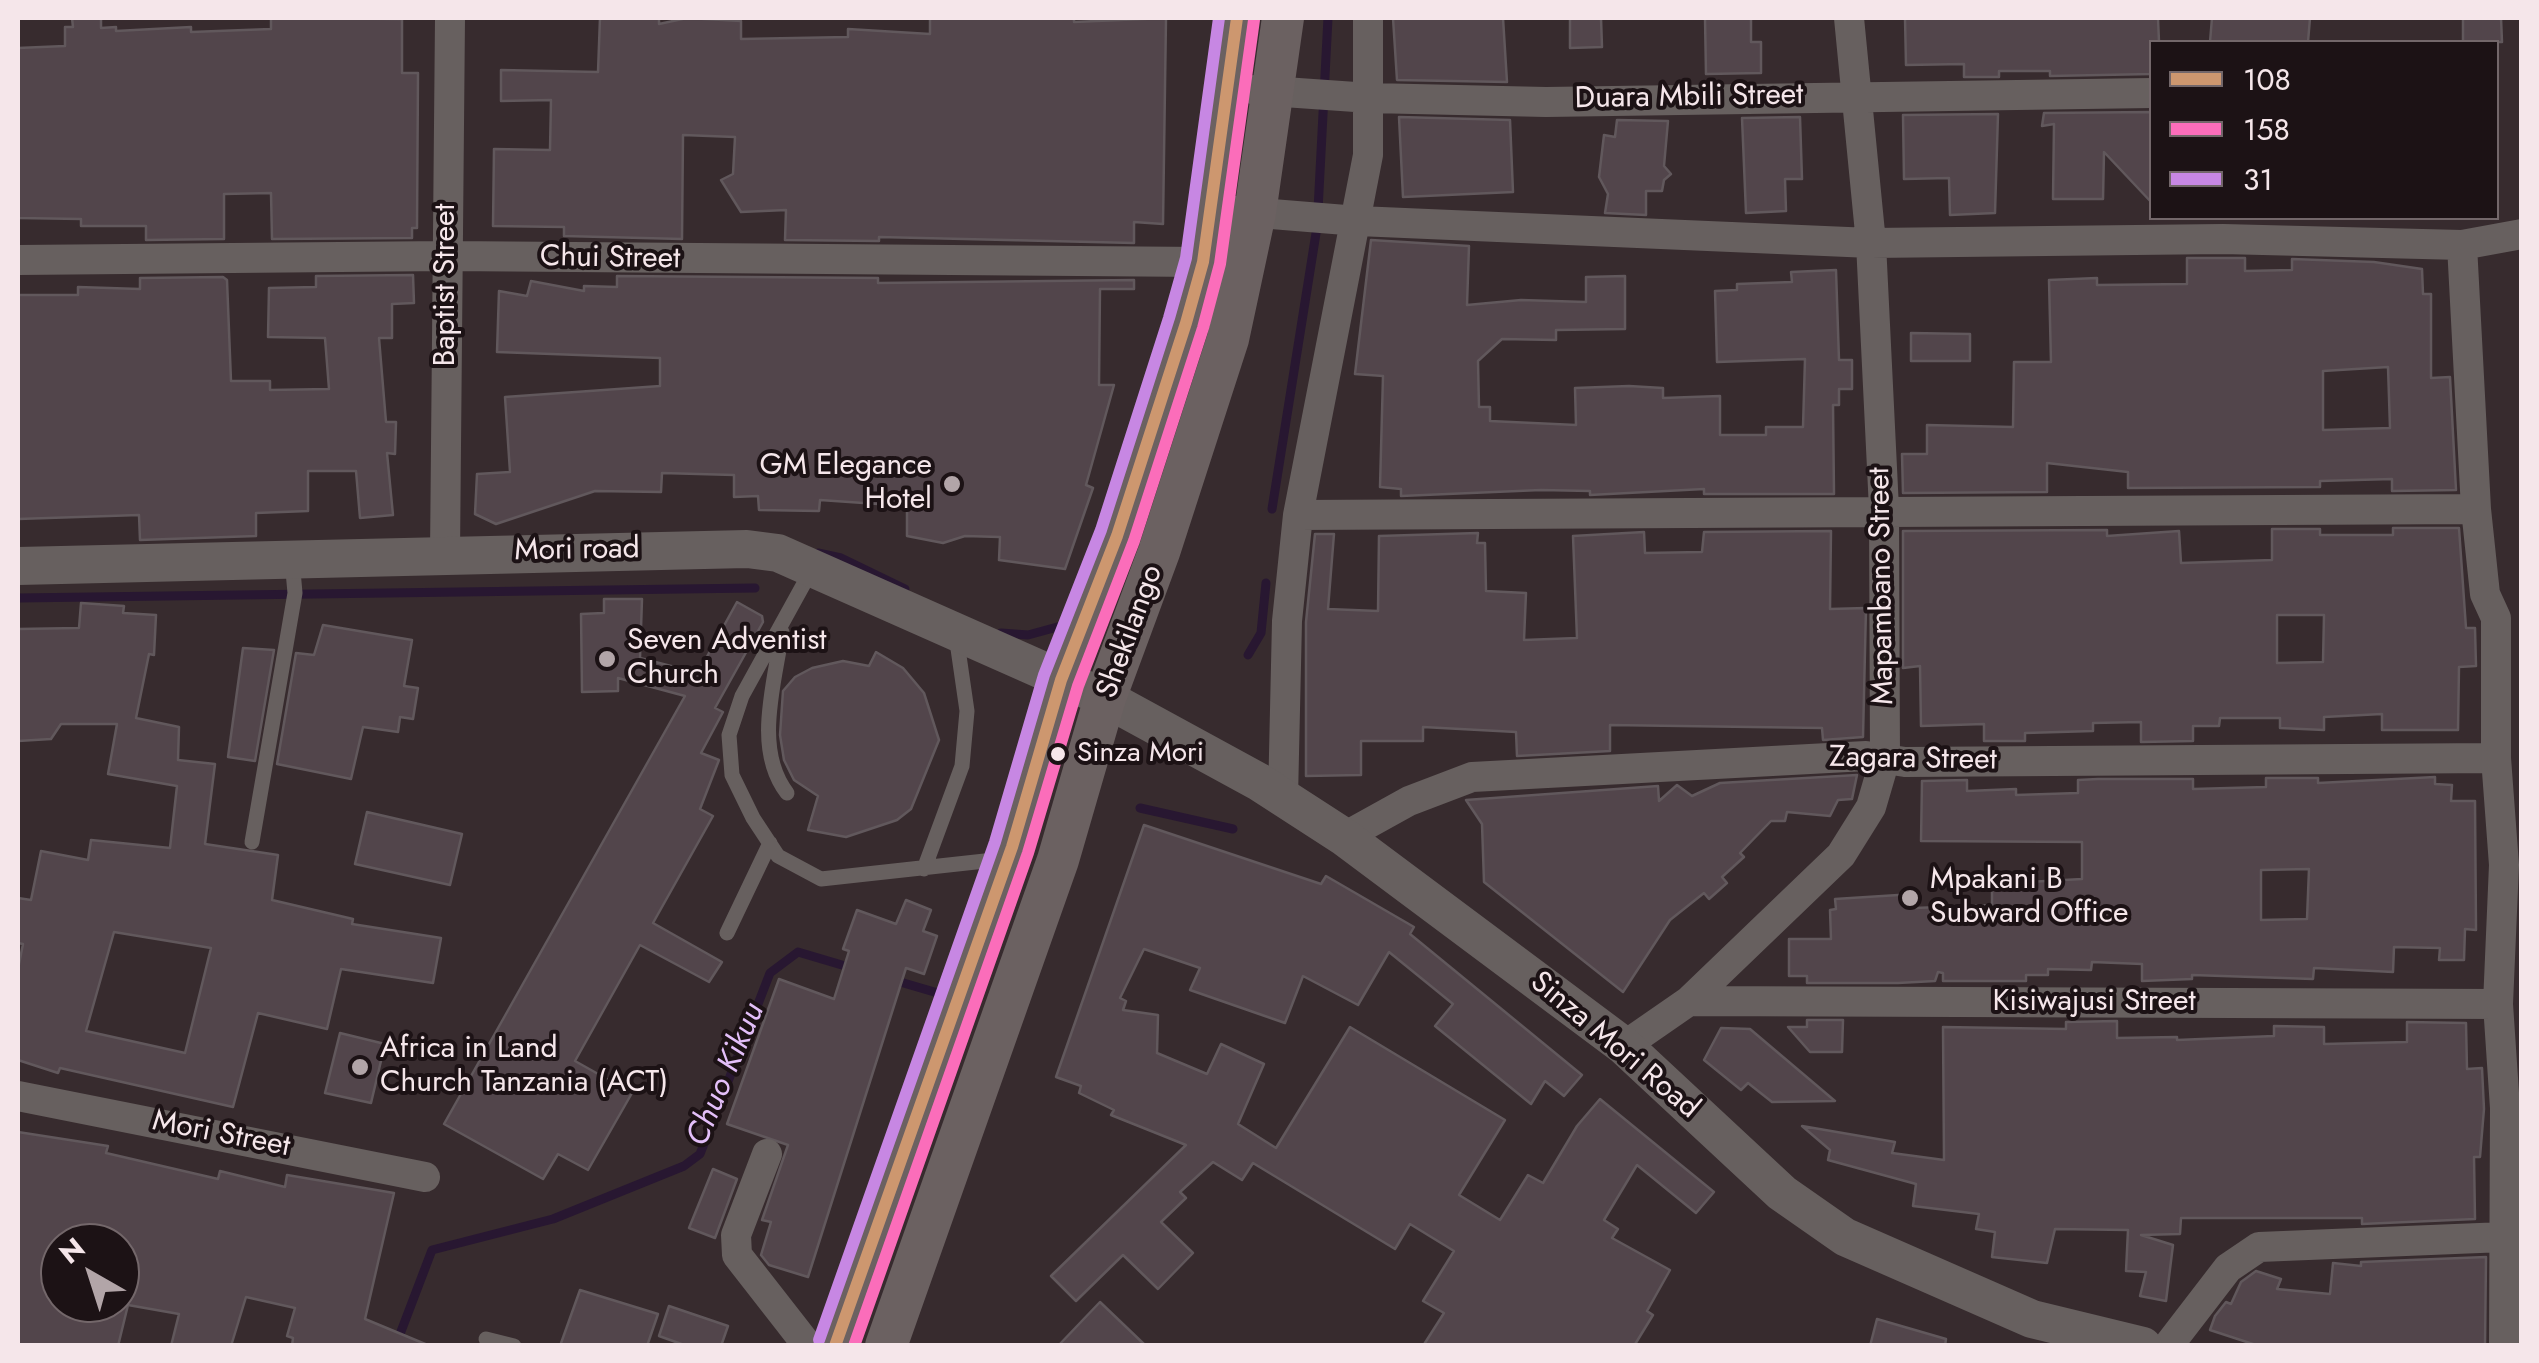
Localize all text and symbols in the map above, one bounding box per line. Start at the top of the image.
legend [2149,40,2499,220]
text: 108 [2243,58,2291,101]
street label: Duara Mbili Street [1574,78,1804,118]
text: 158 [2243,108,2290,151]
text: 31 [2243,158,2273,201]
street label: Baptist Street [429,203,465,367]
street label: Chui Street [539,240,681,278]
place label: GM Elegance Hotel [760,449,932,520]
street label: Mapambano Street [1863,467,1903,705]
marker: GM Elegance Hotel [941,473,963,495]
street label: Mori road [514,532,640,570]
street label: Shekilango [1090,560,1172,704]
place label: Seven Adventist Church [627,624,827,694]
marker: Seven Adventist Church [596,648,618,670]
place label: Sinza Mori [1077,737,1204,771]
street label: Zagara Street [1829,741,1997,779]
marker: Sinza Mori [1048,744,1068,764]
place label: Mpakani B Subward Office [1930,863,2129,934]
marker: Mpakani B Subward Office [1899,887,1921,909]
street label: Sinza Mori Road [1522,965,1706,1127]
street label: Kisiwajusi Street [1992,985,2196,1021]
water label: Chuo Kikuu [680,998,774,1152]
place label: Africa in Land Church Tanzania (ACT) [380,1032,668,1102]
marker: Africa in Land Church Tanzania (ACT) [349,1056,371,1078]
street label: Mori Street [149,1104,293,1166]
north arrow [40,1223,140,1323]
text: N [51,1228,94,1274]

